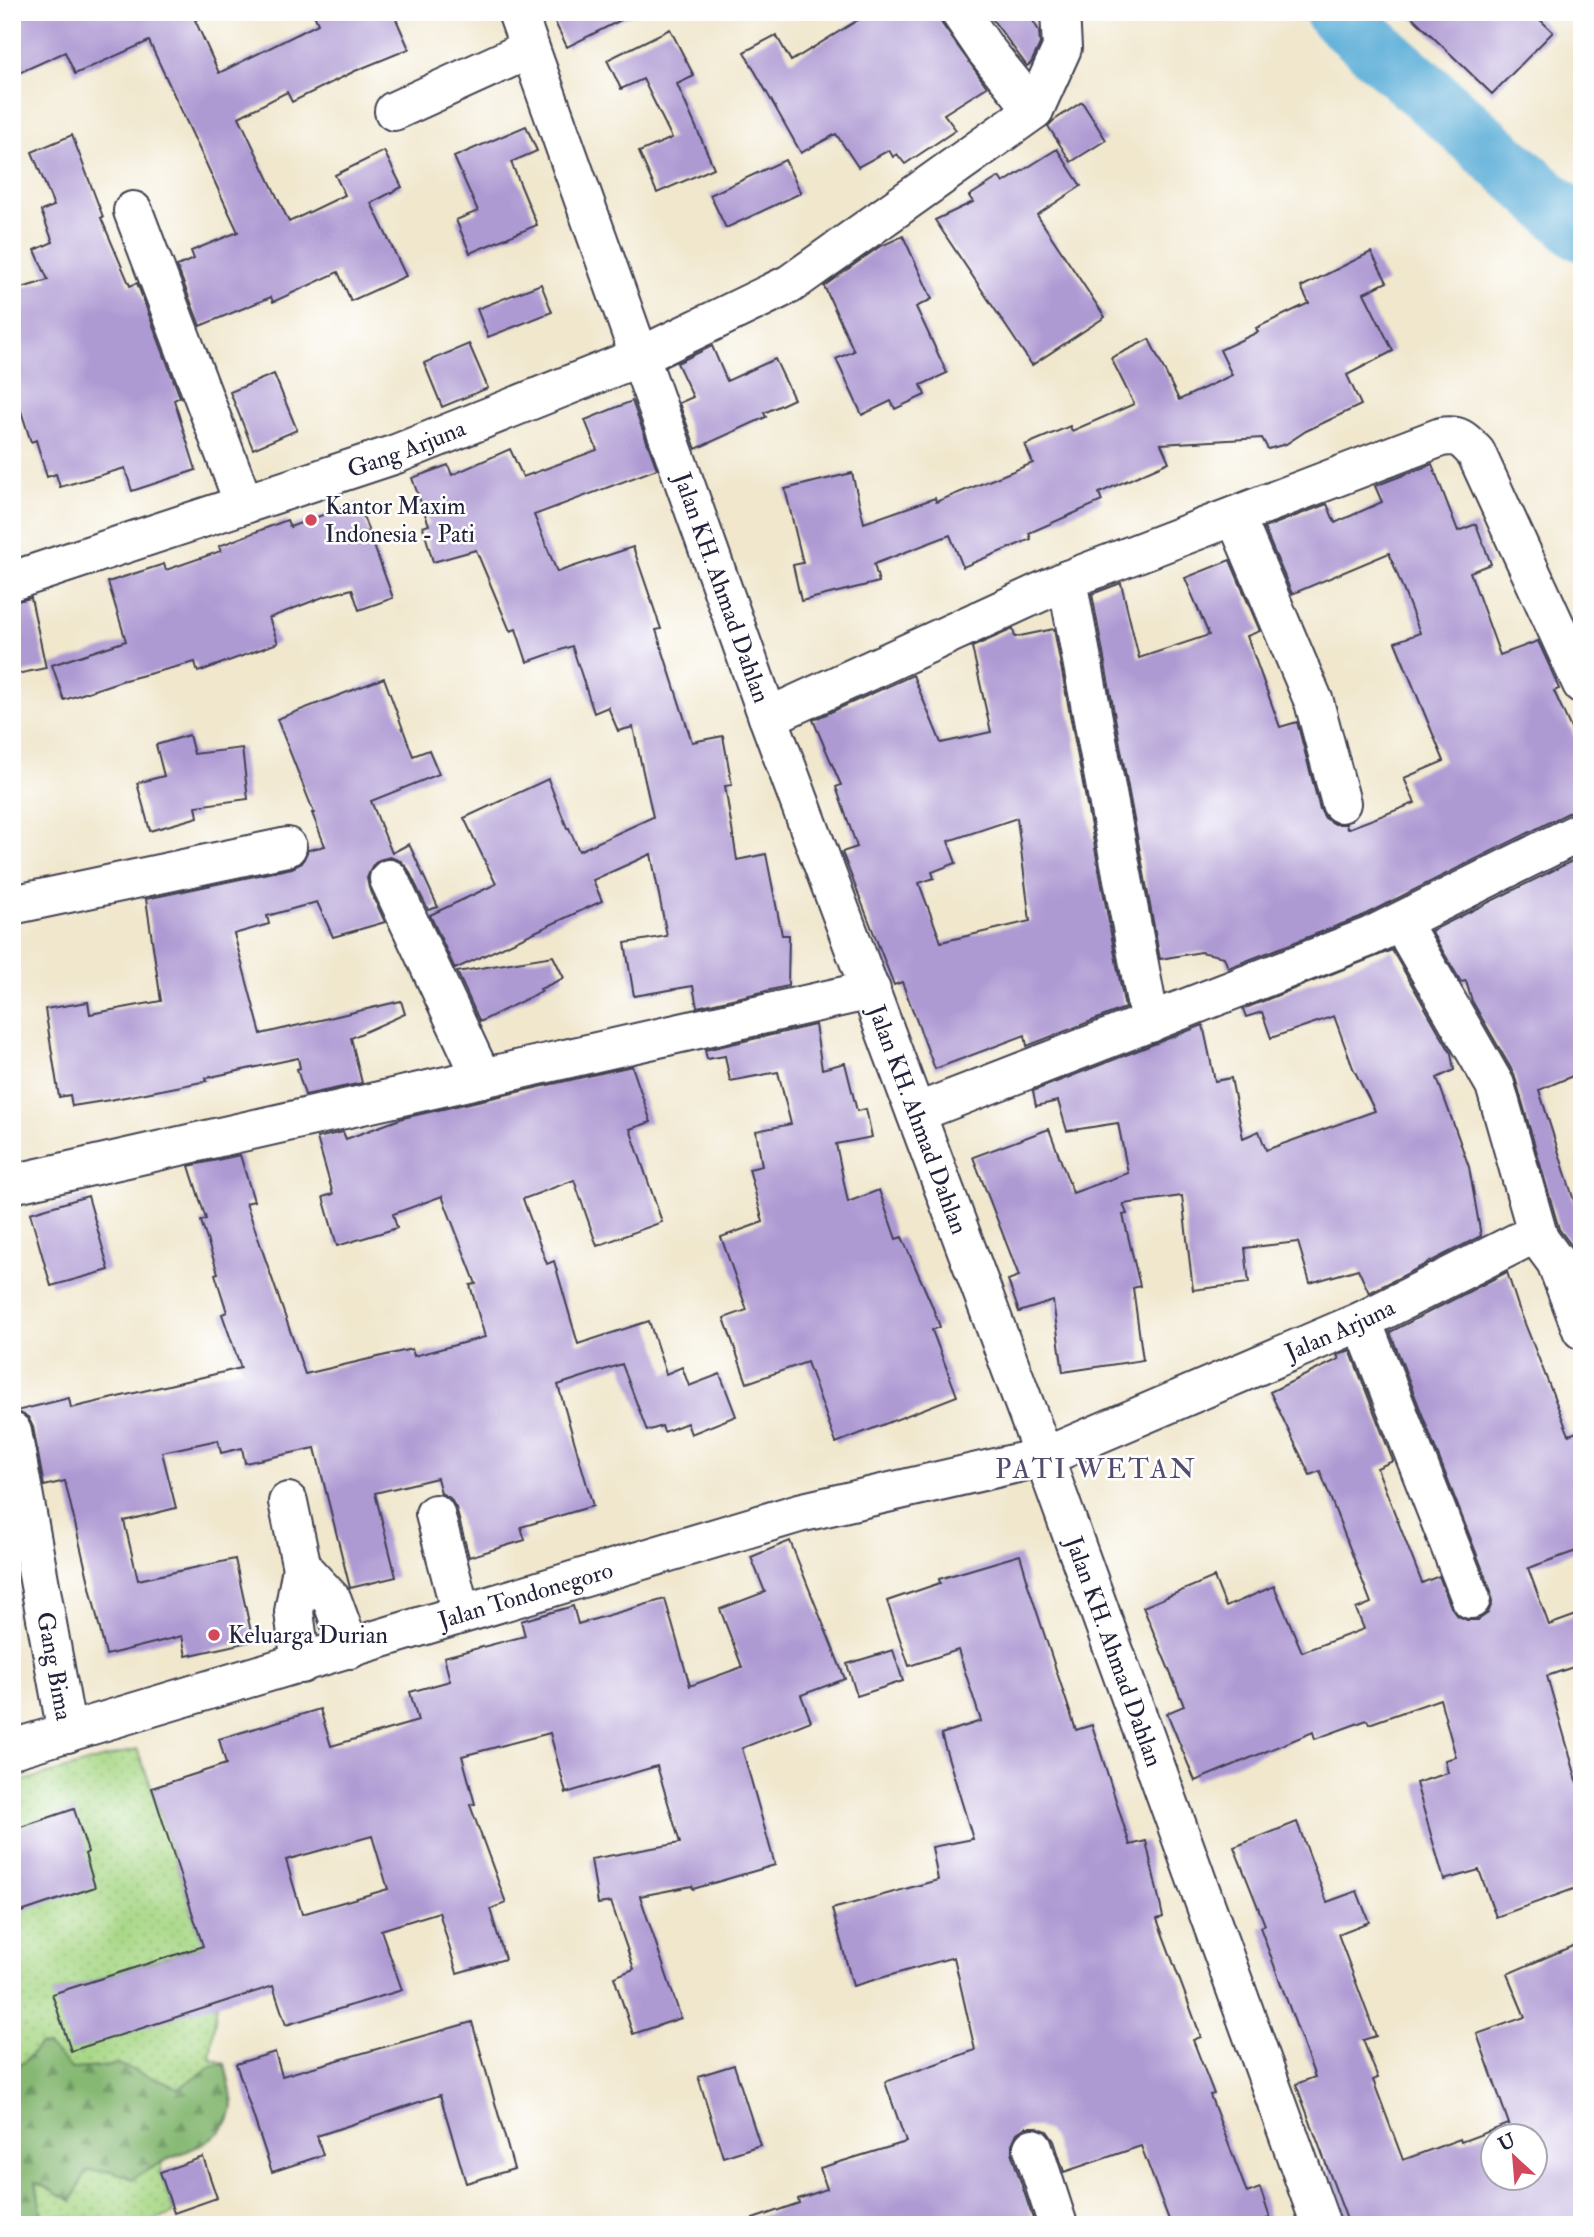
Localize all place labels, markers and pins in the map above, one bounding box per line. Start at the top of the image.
place label: Kantor Maxim Indonesia - Pati [325,491,475,550]
marker: Kantor Maxim Indonesia - Pati [303,512,319,528]
place label: Keluarga Durian [228,1620,388,1651]
marker: Keluarga Durian [206,1627,222,1643]

